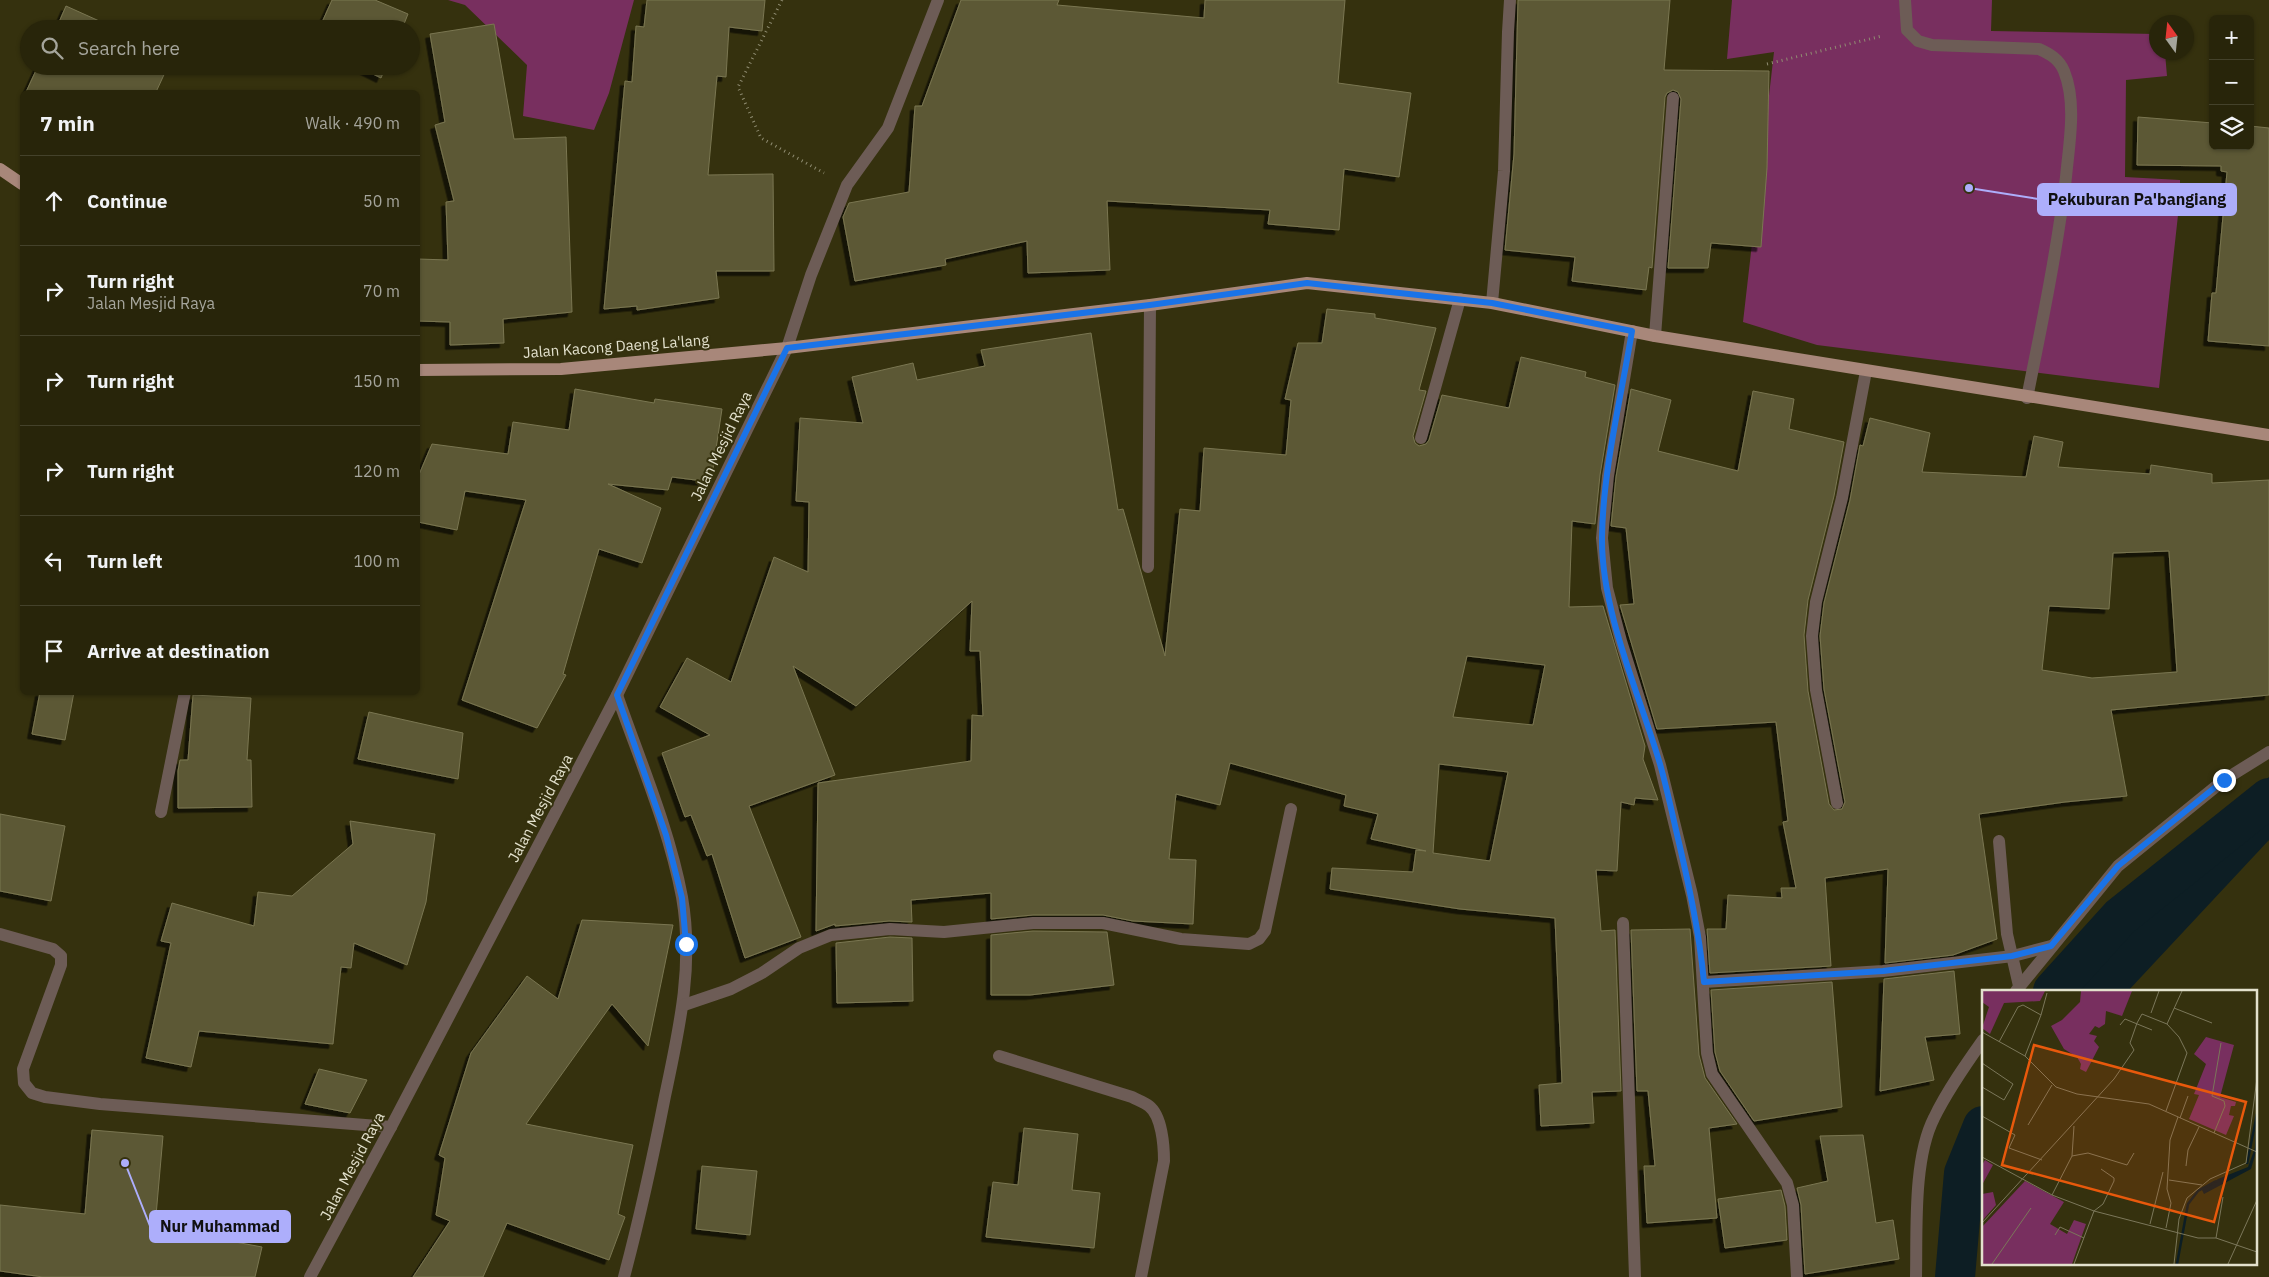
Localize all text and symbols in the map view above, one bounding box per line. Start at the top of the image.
north arrow [2149,15,2194,60]
map controls [2209,15,2254,150]
button: + [2209,15,2254,60]
search box [20,20,420,75]
icon: search [38,34,66,62]
text: Search here [78,36,180,60]
button: − [2209,60,2254,105]
button: layers [2209,105,2254,150]
text: 7 min [40,109,95,137]
text: Walk · 490 m [305,113,400,133]
callout: Pekuburan Pa'bangiang [2038,184,2236,215]
icon: ahead [40,187,68,215]
text: Continue [87,189,167,213]
text: Pekuburan Pa'bangiang [2048,189,2226,209]
text: 50 m [363,191,400,211]
text: Turn right [87,269,174,293]
icon: right [40,277,68,305]
text: 70 m [363,281,400,301]
text: Jalan Mesjid Raya [87,293,215,313]
street label: Jalan Kacong Daeng La'lang [522,330,710,362]
icon: right [40,367,68,395]
text: Turn right [87,369,174,393]
text: 150 m [353,371,400,391]
street label: Jalan Mesjid Raya [686,388,756,504]
icon: right [40,457,68,485]
text: Turn right [87,459,174,483]
text: 120 m [353,461,400,481]
icon: left [40,547,68,575]
text: Turn left [87,549,163,573]
text: 100 m [353,551,400,571]
icon: arrive [40,637,68,665]
text: Arrive at destination [87,639,270,663]
street label: Jalan Mesjid Raya [503,751,577,865]
route end [2213,769,2236,792]
route start [675,933,698,956]
inset map [1982,990,2256,1264]
street label: Jalan Mesjid Raya [315,1109,389,1223]
callout: Nur Muhammad [150,1211,290,1242]
text: Nur Muhammad [160,1216,280,1236]

